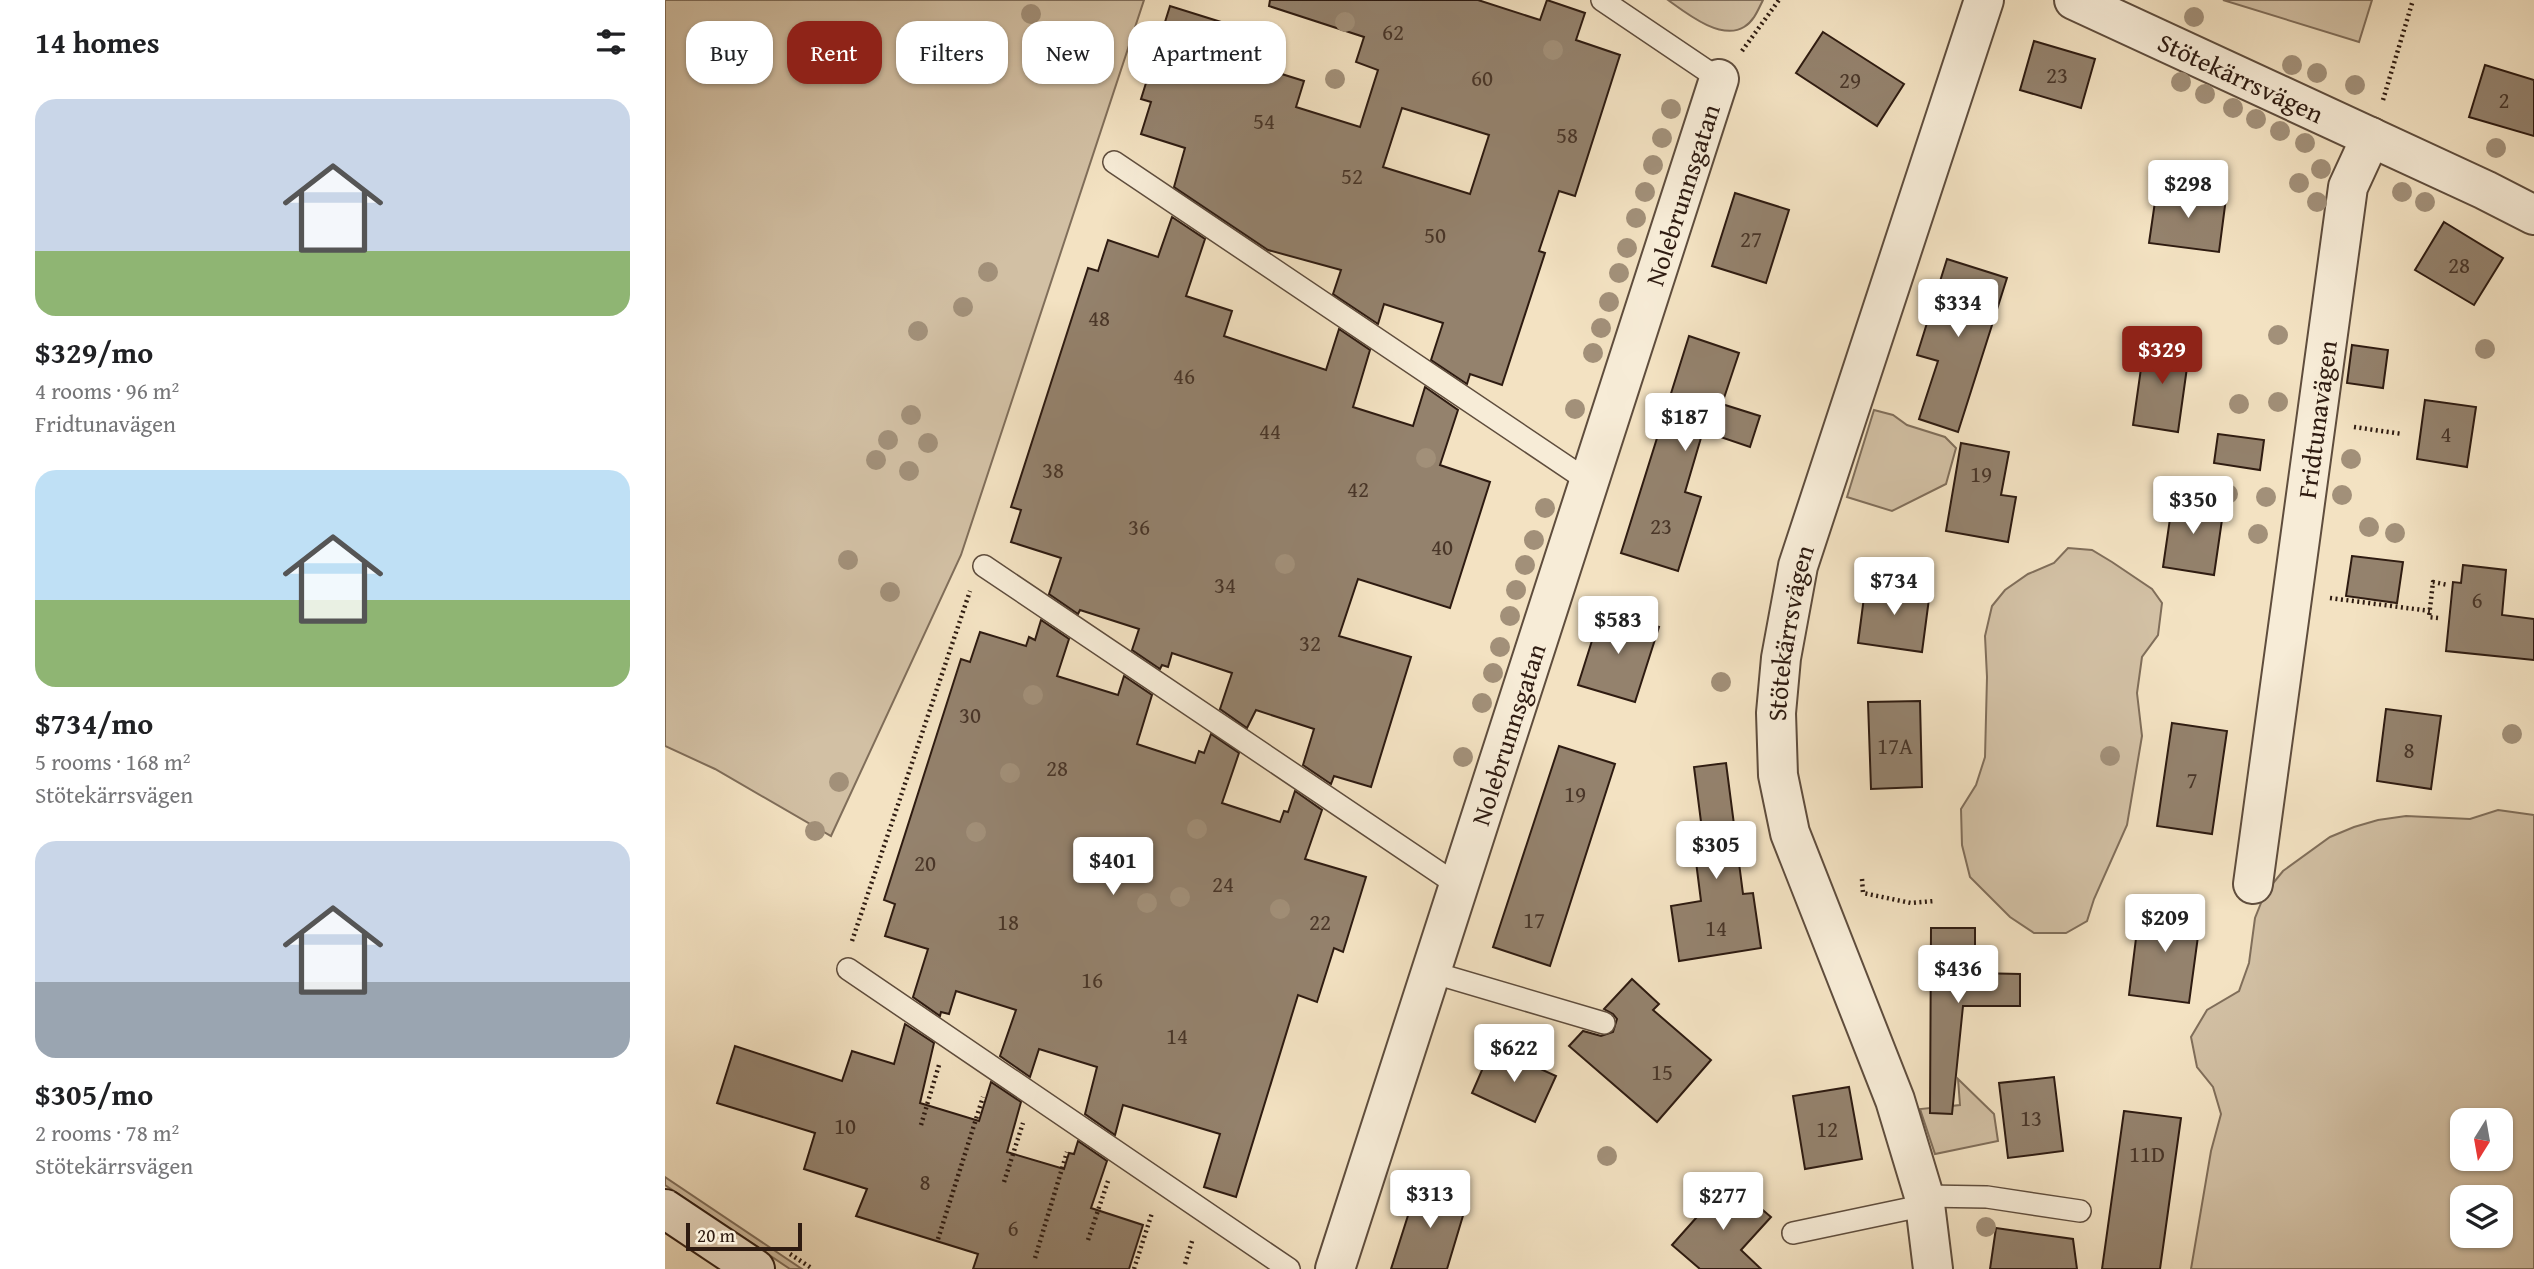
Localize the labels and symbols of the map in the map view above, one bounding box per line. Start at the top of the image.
house number: 62 [1382,15,1404,48]
street label: Stötekärrsvägen [2152,22,2331,133]
house number: 23 [2046,58,2068,91]
house number: 60 [1471,61,1493,94]
house number: 29 [1839,63,1861,96]
house number: 2 [2498,83,2510,116]
street label: Nolebrunnsgatan [1634,98,1729,290]
house number: 54 [1253,104,1275,137]
house number: 58 [1556,118,1578,151]
house number: 52 [1341,159,1363,192]
pin: $298 [2147,160,2229,220]
house number: 50 [1424,218,1446,251]
house number: 27 [1740,222,1762,255]
house number: 28 [2448,248,2470,281]
pin: $334 [1917,280,1999,339]
house number: 48 [1088,301,1110,334]
pin: $329 [2121,326,2203,386]
street label: Fridtunavägen [2286,337,2346,501]
house number: 46 [1173,359,1195,392]
pin: $187 [1644,393,1726,453]
house number: 44 [1259,414,1281,447]
house number: 4 [2440,417,2452,450]
house number: 38 [1042,453,1064,486]
house number: 19 [1970,457,1992,490]
house number: 42 [1347,472,1369,505]
pin: $350 [2152,476,2234,536]
house number: 23 [1650,509,1672,542]
house number: 36 [1128,510,1150,543]
house number: 40 [1431,530,1453,563]
street label: Stötekärrsvägen [1756,539,1823,722]
pin: $734 [1853,558,1935,617]
house number: 34 [1214,568,1236,601]
house number: 6 [2471,583,2483,616]
pin: $583 [1577,596,1659,656]
house number: 32 [1299,626,1321,659]
street label: Nolebrunnsgatan [1460,638,1555,830]
house number: 30 [959,698,981,731]
house number: 17A [1877,729,1913,762]
house number: 8 [2403,733,2415,766]
house number: 28 [1046,751,1068,784]
house number: 7 [2186,763,2198,796]
house number: 19 [1564,777,1586,810]
pin: $305 [1675,822,1757,881]
pin: $401 [1072,838,1154,897]
house number: 20 [914,846,936,879]
house number: 24 [1212,867,1234,900]
pin: $209 [2124,894,2206,954]
house number: 17 [1523,903,1545,936]
house number: 18 [997,905,1019,938]
house number: 22 [1309,905,1331,938]
house number: 14 [1705,911,1727,944]
pin: $436 [1917,946,1999,1005]
house number: 16 [1081,963,1103,996]
house number: 14 [1166,1019,1188,1052]
pin: $622 [1473,1024,1555,1084]
house number: 15 [1651,1055,1673,1088]
house number: 13 [2020,1101,2042,1134]
north arrow [2450,1108,2513,1171]
house number: 10 [834,1109,856,1142]
house number: 12 [1816,1112,1838,1145]
house number: 11D [2129,1137,2165,1170]
house number: 8 [919,1165,931,1198]
pin: $313 [1389,1170,1471,1230]
pin: $277 [1682,1172,1764,1232]
house number: 6 [1007,1211,1019,1244]
scale bar [686,1220,801,1252]

